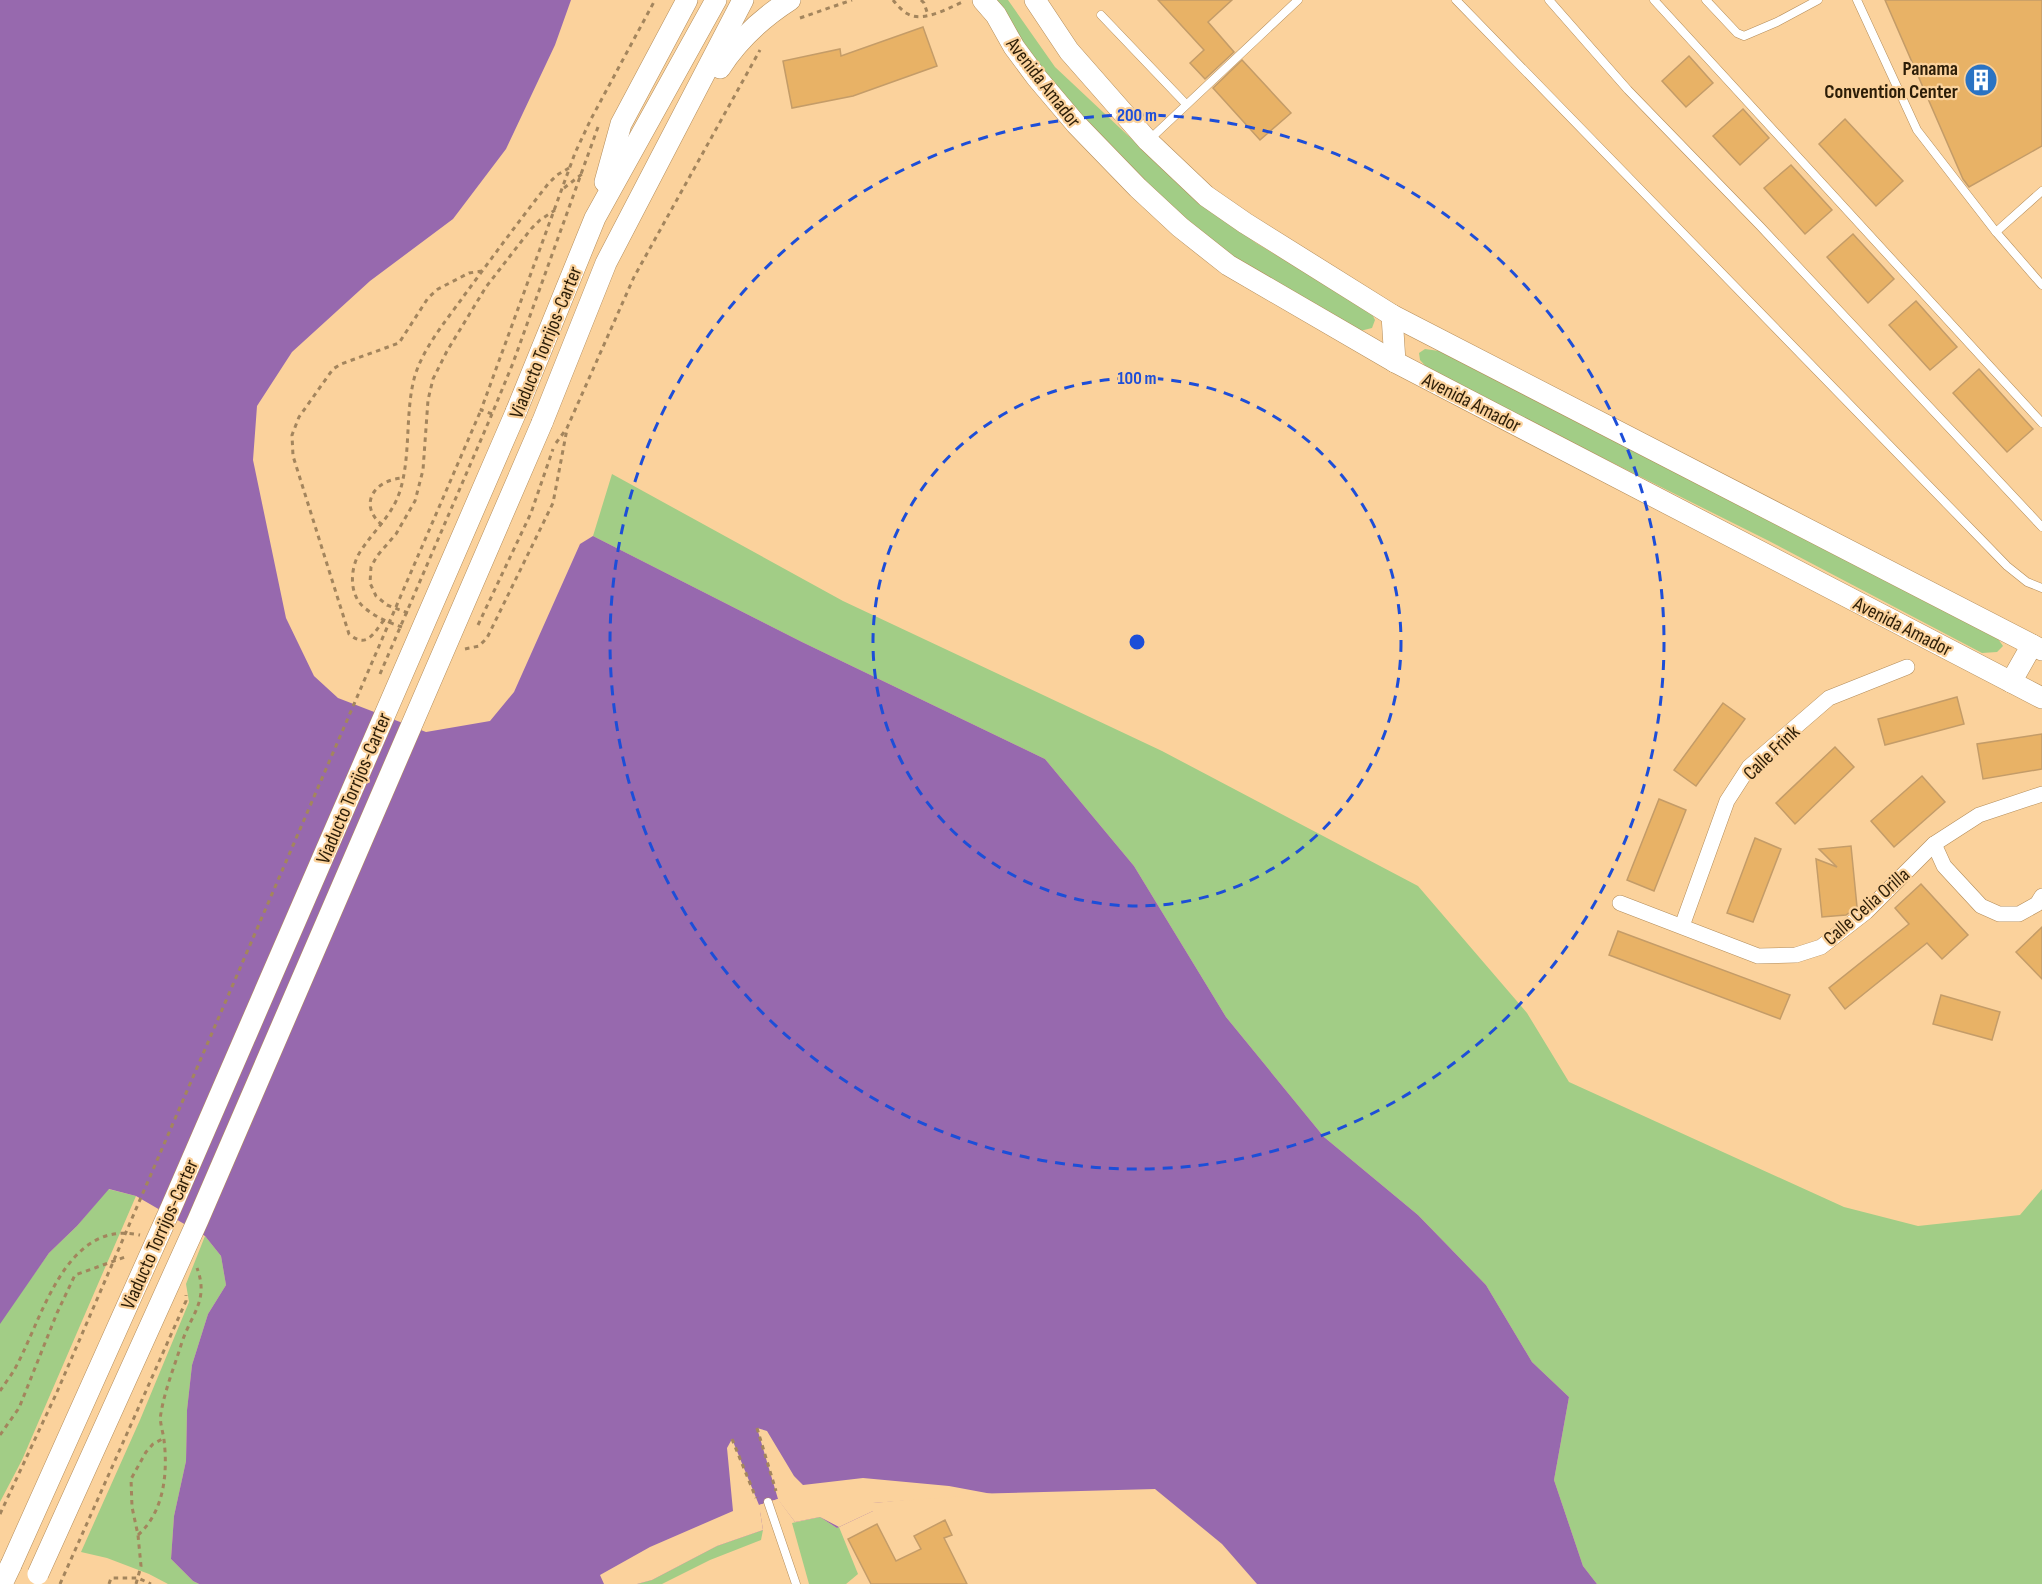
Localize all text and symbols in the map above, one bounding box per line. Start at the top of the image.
street label: Avenida Amador [1000,32,1086,132]
place label: Panama Convention Center [1824,57,1958,104]
building icon: Panama Convention Center [1963,62,1999,98]
text: 200 m [1117,105,1157,126]
street label: Viaducto Torrijos-Carter [504,263,587,422]
street label: Avenida Amador [1417,367,1525,438]
text: 100 m [1118,368,1157,389]
street label: Avenida Amador [1848,591,1956,662]
centre of rings [1127,632,1147,652]
street label: Viaducto Torrijos-Carter [311,709,397,868]
street label: Calle Frink [1739,720,1805,785]
street label: Calle Celia Orilla [1819,863,1915,951]
street label: Viaducto Torrijos-Carter [116,1155,204,1313]

